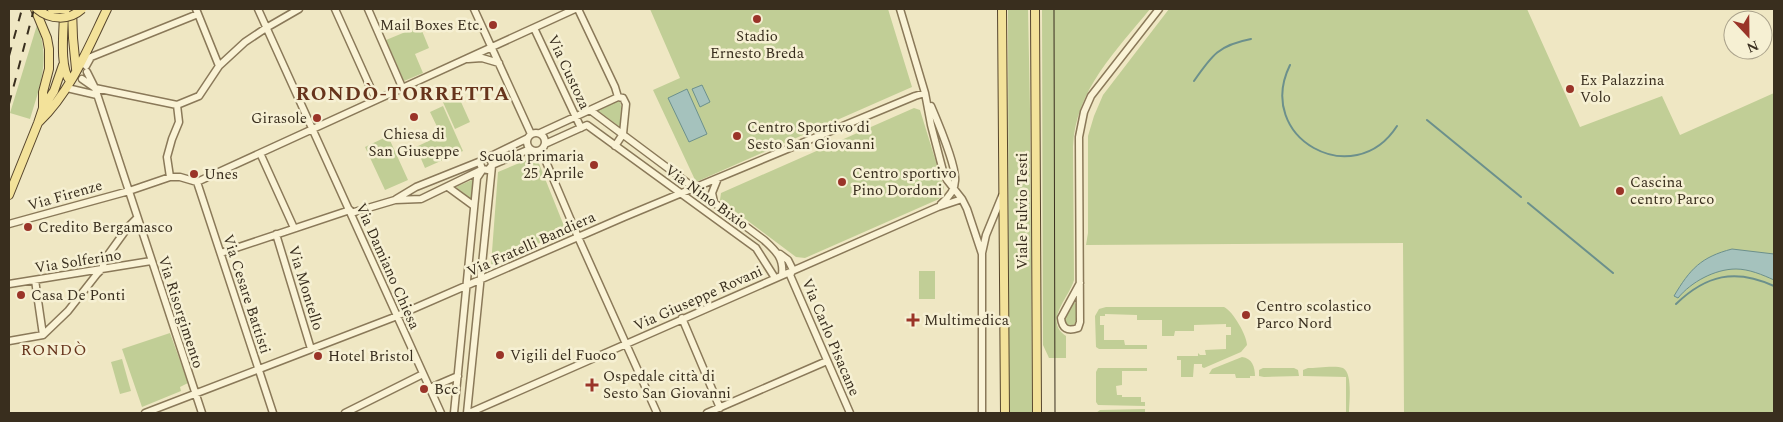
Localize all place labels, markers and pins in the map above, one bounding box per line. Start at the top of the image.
marker: Stadio Ernesto Breda [751,13,763,25]
place label: Mail Boxes Etc. [380,14,483,37]
marker: Mail Boxes Etc. [487,19,499,31]
place label: Stadio Ernesto Breda [710,25,805,65]
place label: Ex Palazzina Volo [1580,69,1665,109]
marker: Ex Palazzina Volo [1564,83,1576,95]
place label: Girasole [251,107,307,130]
marker: Chiesa di San Giuseppe [408,111,420,123]
marker: Girasole [311,112,323,124]
place label: Centro Sportivo di Sesto San Giovanni [747,116,875,156]
place label: Chiesa di San Giuseppe [369,123,459,163]
marker: Centro Sportivo di Sesto San Giovanni [731,130,743,142]
place label: Scuola primaria 25 Aprile [479,145,585,185]
marker: Scuola primaria 25 Aprile [588,159,600,171]
place label: Centro sportivo Pino Dordoni [852,162,957,202]
place label: Unes [204,163,238,186]
marker: Unes [188,168,200,180]
place label: Cascina centro Parco [1630,171,1714,211]
marker: Centro sportivo Pino Dordoni [836,176,848,188]
marker: Cascina centro Parco [1614,185,1626,197]
place label: Credito Bergamasco [38,216,173,239]
marker: Credito Bergamasco [22,221,34,233]
place label: Casa De Ponti [31,284,126,307]
marker: Casa De Ponti [15,289,27,301]
place label: Centro scolastico Parco Nord [1256,295,1371,335]
place label: Multimedica [924,309,1010,332]
marker: Centro scolastico Parco Nord [1240,309,1252,321]
marker: Multimedica [906,313,920,327]
place label: Vigili del Fuoco [510,344,616,367]
place label: Hotel Bristol [328,345,414,368]
marker: Vigili del Fuoco [494,349,506,361]
marker: Hotel Bristol [312,350,324,362]
place label: Ospedale città di Sesto San Giovanni [603,365,731,405]
place label: Bcc [434,378,458,401]
marker: Ospedale città di Sesto San Giovanni [585,378,599,392]
marker: Bcc [418,383,430,395]

